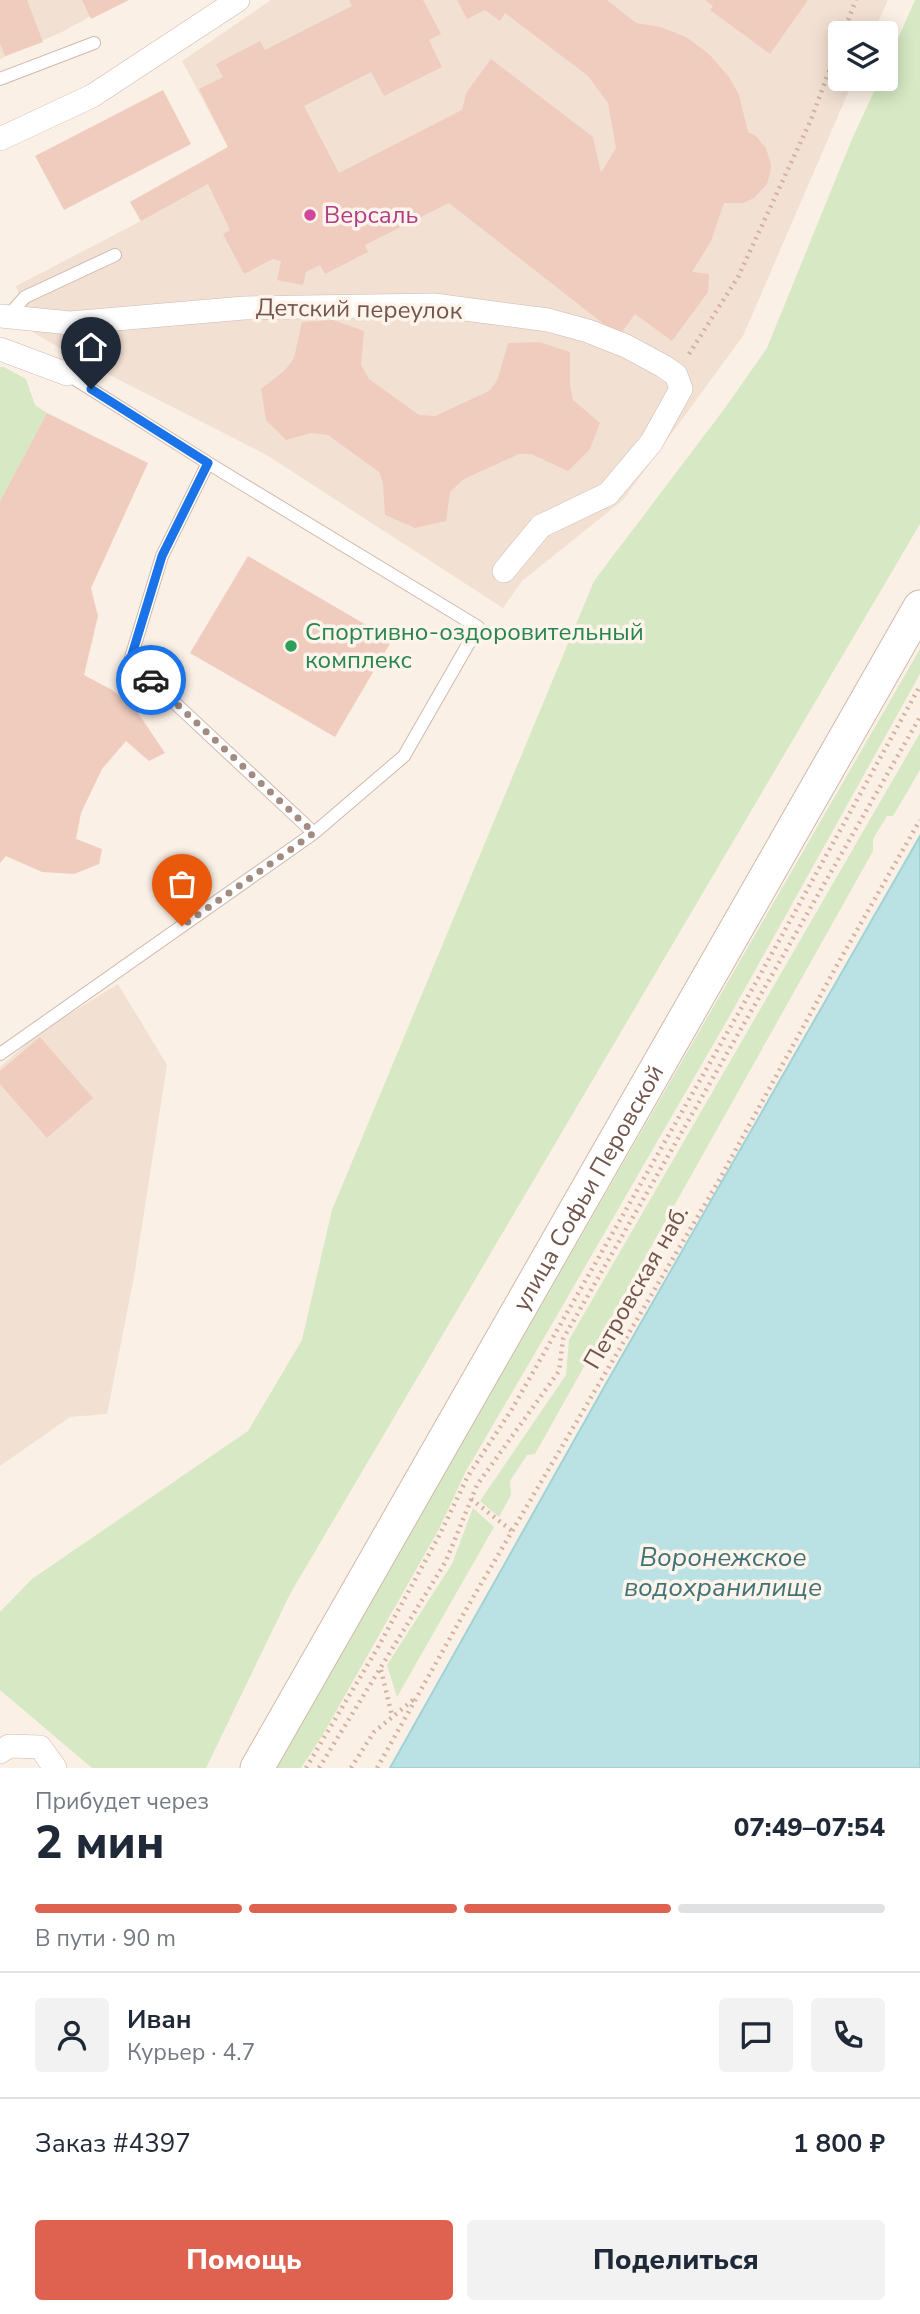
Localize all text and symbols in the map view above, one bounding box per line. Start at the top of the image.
map controls [828,21,898,91]
button: layers [828,21,898,91]
place label: Версаль [324,199,418,231]
marker: Версаль [302,207,318,223]
street label: Детский переулок [256,291,463,327]
pin [61,317,121,389]
icon: home [72,328,110,366]
place label: Спортивно-оздоровительный комплекс [305,616,644,676]
marker: Спортивно-оздоровительный комплекс [283,638,299,654]
courier [116,645,186,715]
icon: car [132,661,170,699]
pin [152,854,212,926]
icon: bag [163,865,201,903]
street label: улица Софьи Перовской [505,1059,671,1317]
street label: Петровская наб. [576,1199,696,1375]
water label: Воронежское водохранилище [624,1540,822,1605]
text: Прибудет через [35,1786,209,1817]
text: 07:49–07:54 [734,1810,885,1845]
text: 2 мин [35,1811,164,1874]
text: В пути · 90 m [35,1923,176,1954]
button: person [35,1998,109,2072]
button: chat [719,1998,793,2072]
button: phone [811,1998,885,2072]
text: Иван [127,2002,192,2037]
text: Курьер · 4.7 [127,2037,255,2068]
text: Заказ #4397 [35,2126,191,2161]
text: 1 800 ₽ [793,2126,885,2161]
button: Помощь [35,2220,453,2300]
button: Поделиться [467,2220,885,2300]

